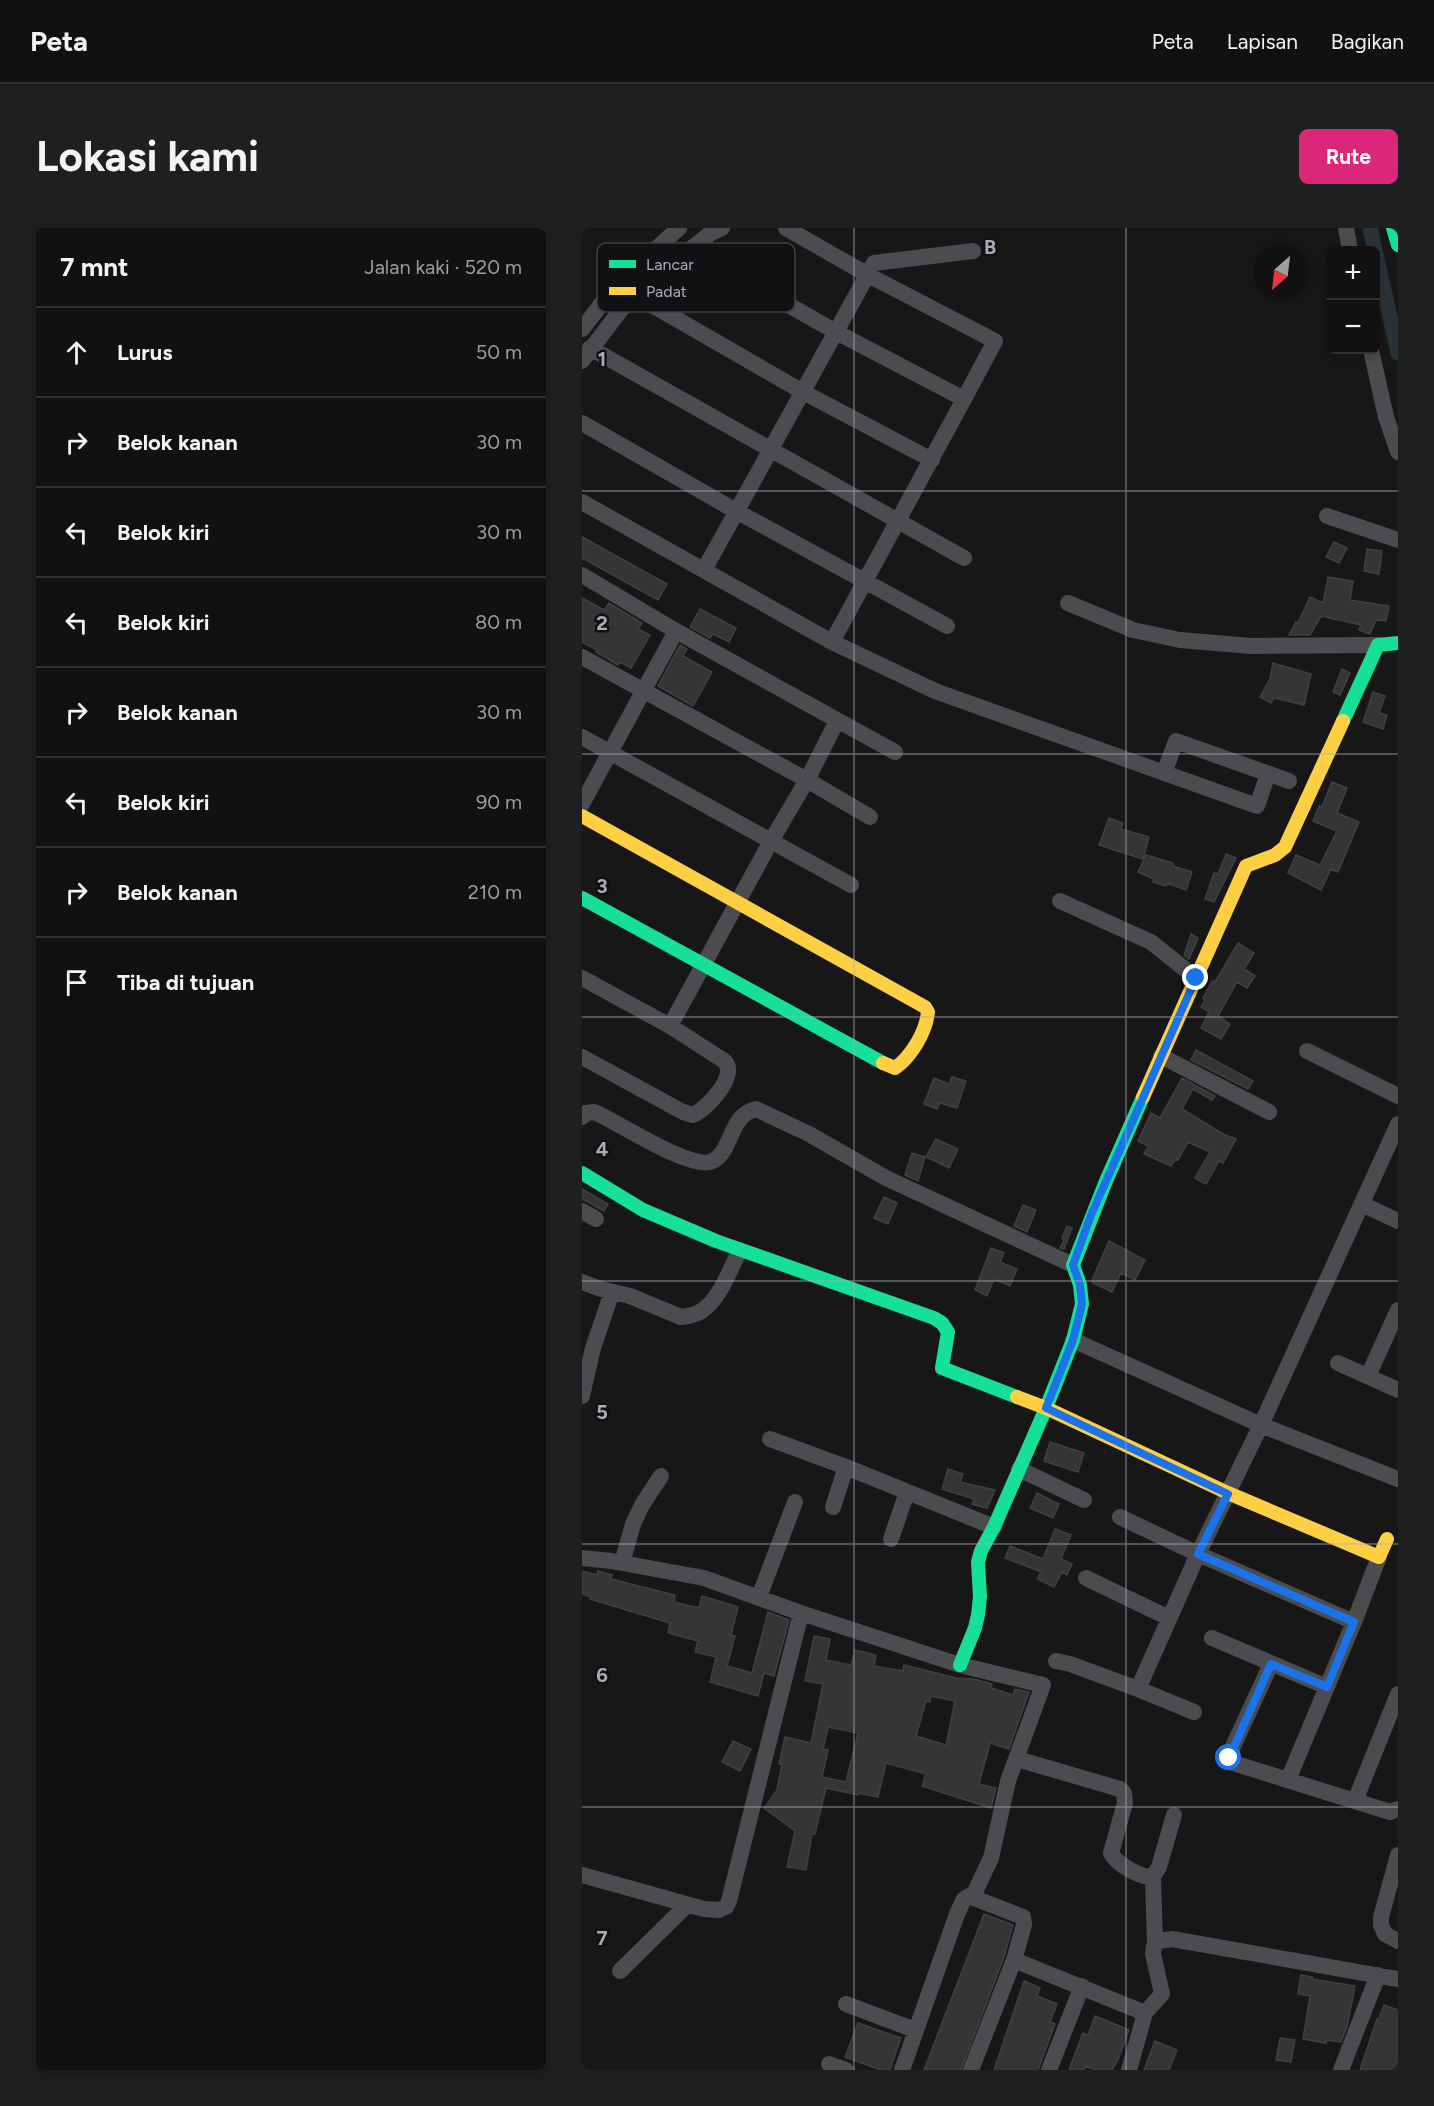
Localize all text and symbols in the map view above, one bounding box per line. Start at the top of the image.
text: Peta [30,24,88,58]
text: Peta [1152,29,1194,54]
text: Lapisan [1227,29,1298,54]
text: Bagikan [1331,29,1404,54]
button: Rute [1299,129,1398,184]
text: Lokasi kami [36,131,259,182]
text: B [984,235,996,259]
legend [597,243,795,312]
north arrow [1254,246,1308,300]
map controls [1326,246,1380,354]
button: + [1326,246,1380,300]
text: 7 mnt [60,251,129,283]
text: Jalan kaki · 520 m [364,255,522,279]
text: Lancar [646,255,694,274]
text: Padat [646,282,687,301]
button: − [1326,300,1380,354]
icon: ahead [60,336,93,369]
text: Lurus [117,339,172,366]
text: 50 m [476,340,522,364]
text: 1 [598,347,606,371]
icon: right [60,426,93,459]
text: Belok kanan [117,429,238,456]
text: 30 m [476,430,522,454]
icon: left [60,516,93,549]
text: Belok kiri [117,519,210,546]
text: 30 m [476,520,522,544]
icon: left [60,606,93,639]
text: Belok kiri [117,609,210,636]
text: 80 m [475,610,522,634]
text: 2 [596,611,608,635]
icon: right [60,696,93,729]
text: Belok kanan [117,699,238,726]
text: 30 m [476,700,522,724]
icon: left [60,786,93,819]
text: Belok kiri [117,789,210,816]
text: 90 m [476,790,522,814]
text: 3 [596,874,608,898]
icon: right [60,876,93,909]
text: Belok kanan [117,879,238,906]
text: 210 m [468,880,522,904]
route end [1182,964,1208,990]
icon: arrive [60,966,93,999]
text: Tiba di tujuan [117,969,254,996]
text: 4 [596,1137,609,1161]
text: 5 [596,1400,608,1424]
text: 6 [596,1663,608,1687]
route start [1215,1744,1241,1770]
text: 7 [596,1926,608,1950]

